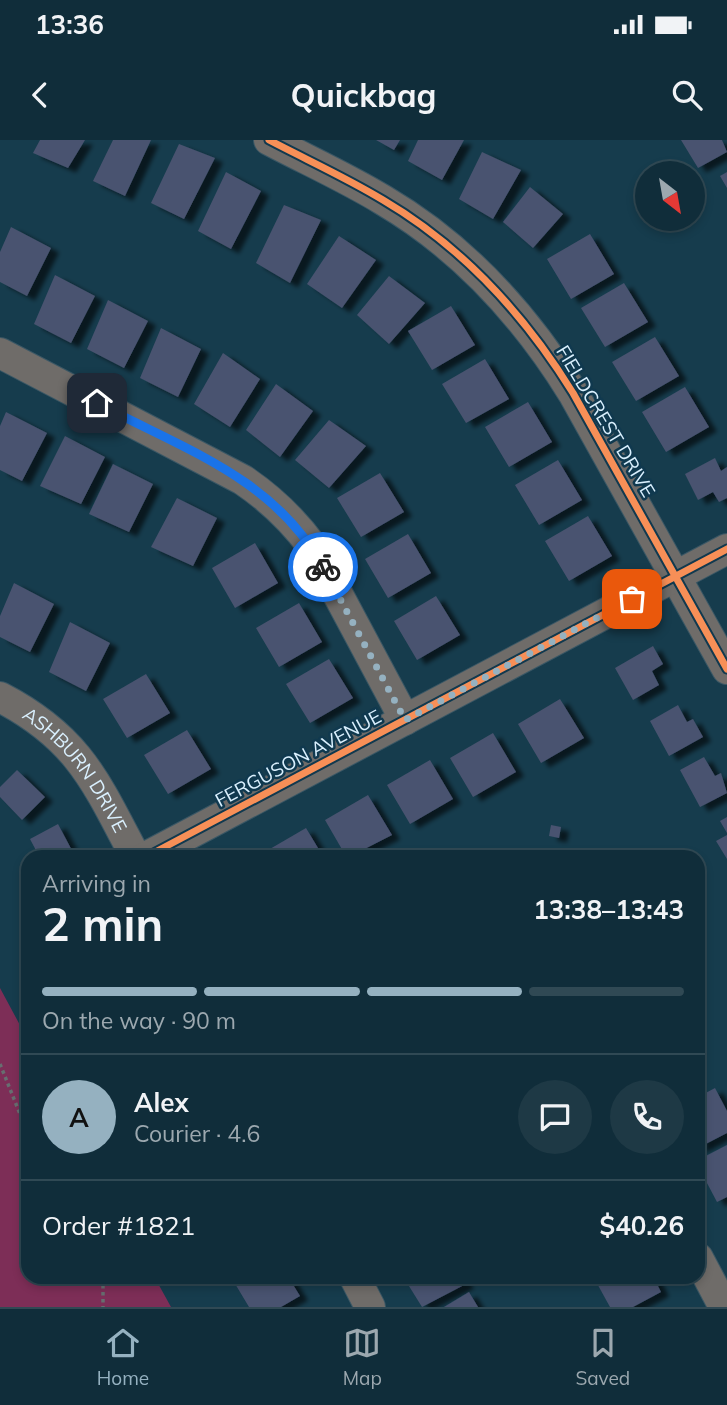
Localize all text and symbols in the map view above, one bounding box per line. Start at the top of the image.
text: 13:36 [35,8,104,41]
text: Quickbag [291,75,436,115]
icon: back [21,76,59,114]
icon: search [668,76,706,114]
north arrow [635,161,705,231]
map controls [635,161,705,231]
street label: FIELDCREST DRIVE [551,341,661,501]
pin [67,373,127,433]
icon: home [78,384,116,422]
courier [288,532,358,602]
icon: bike [304,548,342,586]
pin [602,569,662,629]
icon: bag [613,580,651,618]
street label: ASHBURN DRIVE [18,701,133,836]
street label: FERGUSON AVENUE [211,704,385,812]
text: Arriving in [42,869,151,898]
text: 13:38–13:43 [533,893,684,926]
text: 2 min [42,895,163,953]
text: On the way · 90 m [42,1006,236,1035]
button: chat [518,1080,592,1154]
button: phone [610,1080,684,1154]
text: Alex [134,1086,189,1119]
text: A [69,1101,89,1134]
text: Courier · 4.6 [134,1119,260,1148]
text: Order #1821 [42,1209,195,1242]
text: $40.26 [600,1209,684,1242]
tab: Home [97,1324,149,1390]
tab: Map [343,1324,382,1390]
tab: Saved [575,1324,630,1390]

